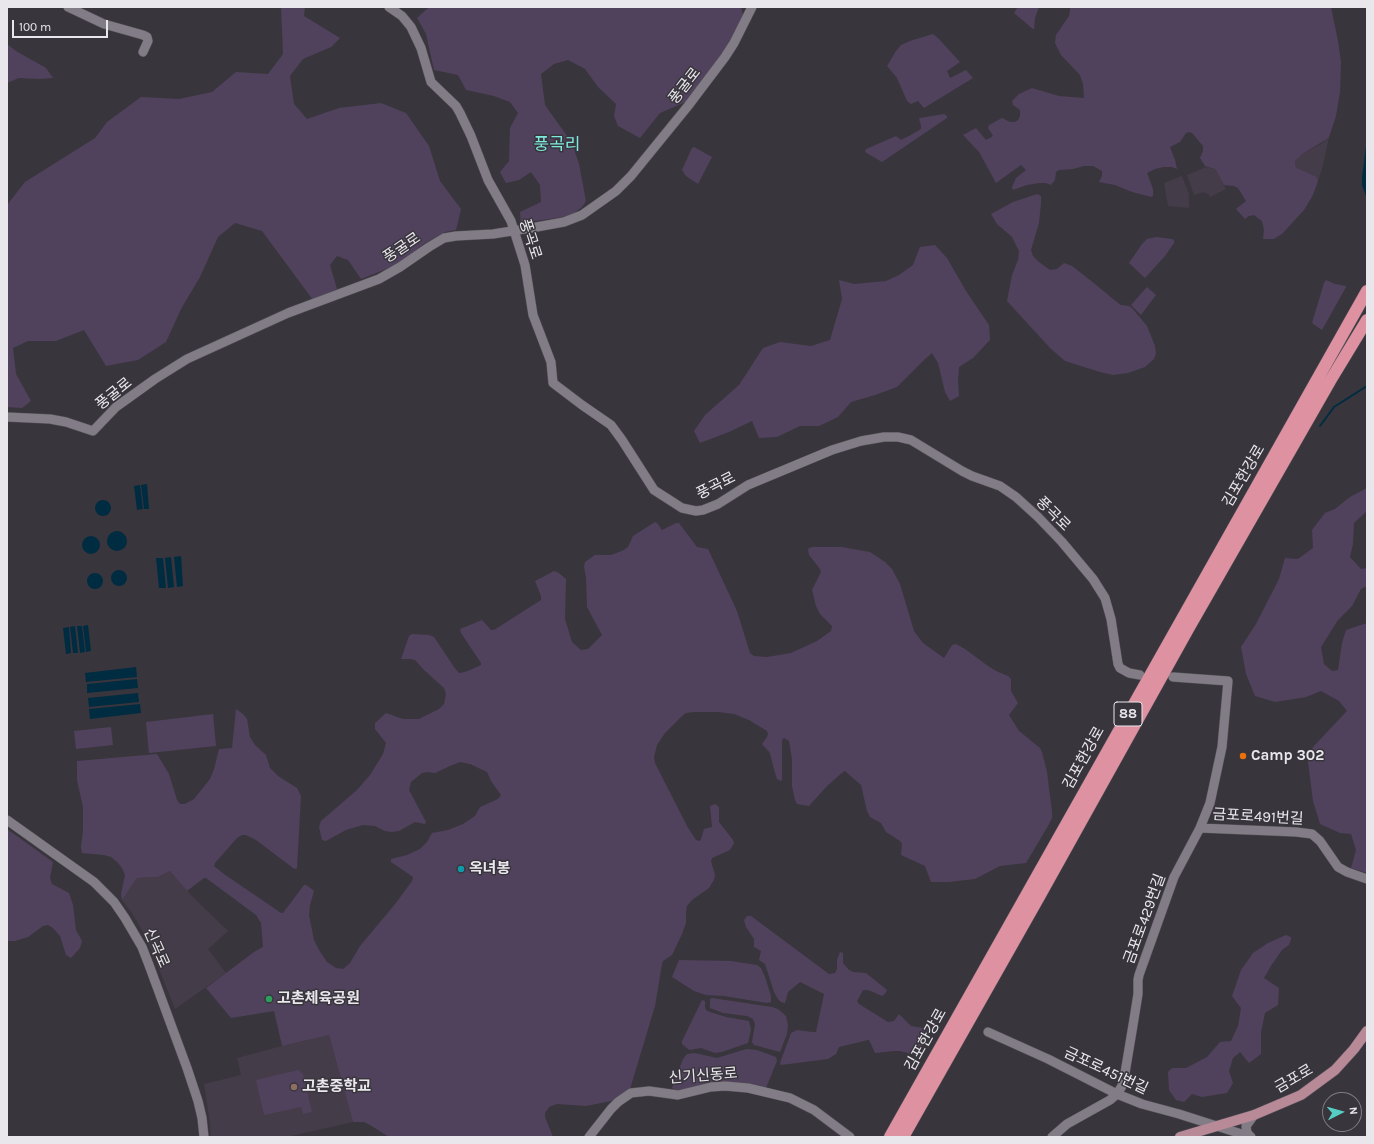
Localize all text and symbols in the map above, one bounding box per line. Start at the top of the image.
scale bar [14,12,110,38]
text: 100 m [19,20,51,34]
street label: 풍굴로 [665,64,705,108]
district label: 풍곡리 [534,135,580,155]
street label: 풍곡로 [515,217,545,261]
street label: 풍굴로 [380,229,424,267]
street label: 풍굴로 [92,374,136,414]
street label: 김포한강로 [1219,442,1269,510]
street label: 풍곡로 [693,469,739,503]
street label: 풍곡로 [1032,493,1074,535]
road number: 88 [1114,702,1142,726]
street label: 김포한강로 [1059,723,1109,793]
place label: Camp 302 [1251,747,1324,765]
marker: Camp 302 [1238,751,1248,761]
street label: 금포로491번길 [1212,806,1304,828]
place label: 옥녀봉 [469,860,510,878]
marker: 옥녀봉 [456,864,466,874]
street label: 금포로429번길 [1120,871,1170,967]
street label: 신곡로 [139,925,173,971]
place label: 고촌체육공원 [277,990,360,1008]
marker: 고촌체육공원 [264,994,274,1004]
street label: 김포한강로 [901,1005,951,1075]
street label: 금포로451번길 [1061,1044,1151,1098]
street label: 금포로 [1272,1061,1316,1097]
street label: 신기신동로 [668,1065,738,1087]
place label: 고촌중학교 [302,1078,371,1096]
marker: 고촌중학교 [289,1082,299,1092]
north arrow [1322,1092,1362,1132]
text: N [1347,1106,1360,1115]

